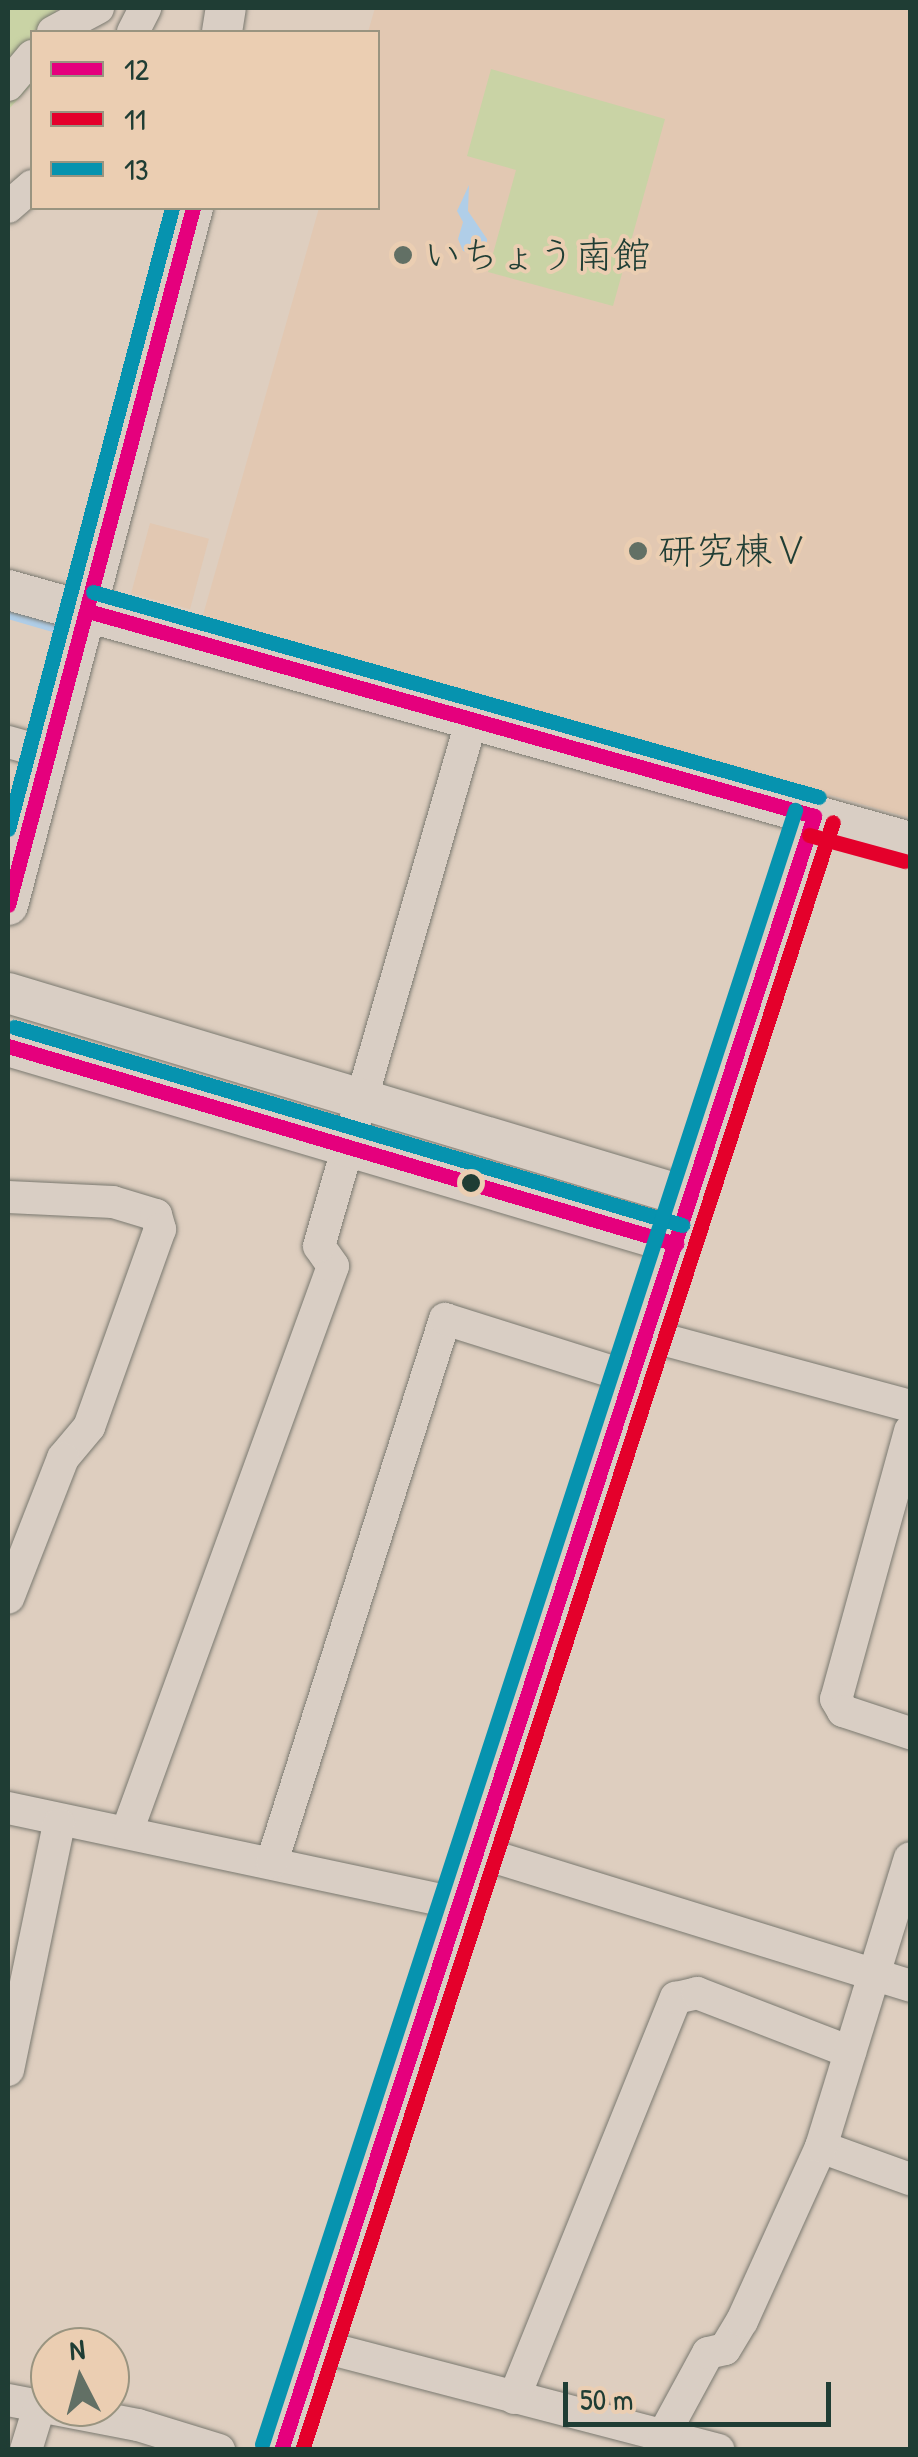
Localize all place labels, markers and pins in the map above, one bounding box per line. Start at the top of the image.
place label: いちょう南館 [423,232,651,278]
marker: いちょう南館 [392,244,414,266]
place label: 研究棟Ⅴ [658,528,810,574]
marker: 研究棟Ⅴ [627,540,649,562]
unlabelled marker [461,1173,481,1193]

